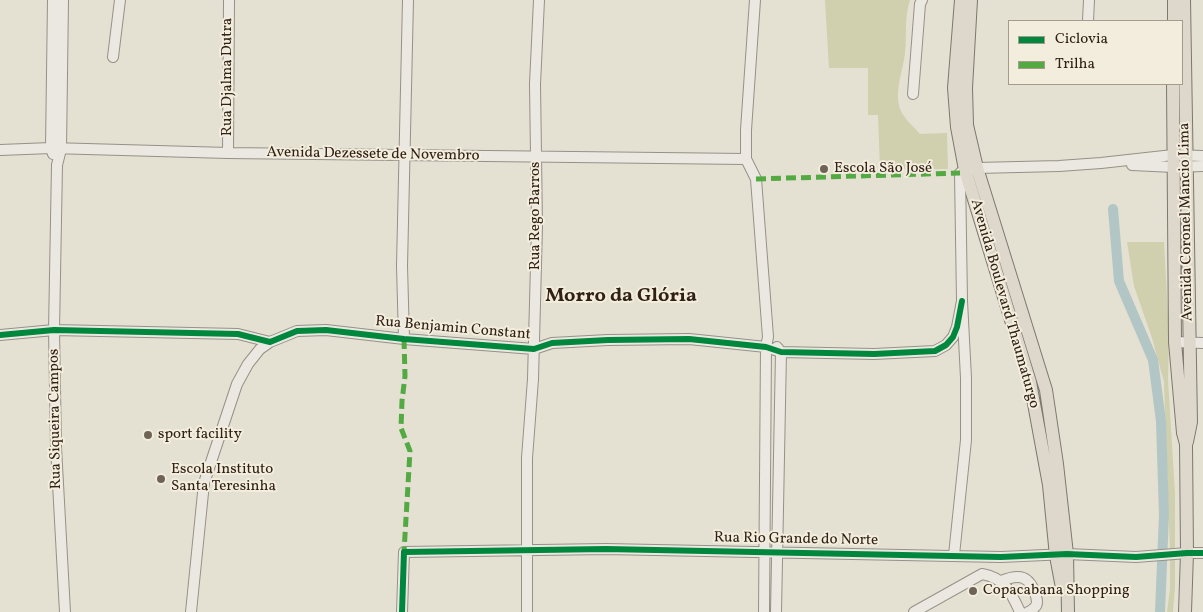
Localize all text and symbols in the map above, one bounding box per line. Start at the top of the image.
street label: Rua Djalma Dutra [219,18,237,136]
legend [1008,20,1183,85]
text: Ciclovia [1055,29,1108,50]
text: Trilha [1055,54,1095,75]
street label: Avenida Coronel Mancio Lima [1176,122,1198,322]
street label: Avenida Dezessete de Novembro [266,144,480,166]
place label: Escola São José [834,160,932,178]
street label: Rua Rego Barros [527,162,545,270]
marker: Escola São José [818,163,830,175]
street label: Avenida Boulevard Thaumaturgo [965,197,1043,411]
district label: Morro da Glória [545,285,697,309]
street label: Rua Benjamin Constant [374,313,532,345]
street label: Rua Siqueira Campos [46,349,66,489]
place label: sport facility [158,426,242,444]
marker: sport facility [142,429,154,441]
place label: Escola Instituto Santa Teresinha [171,461,276,496]
marker: Escola Instituto Santa Teresinha [155,473,167,485]
street label: Rua Rio Grande do Norte [714,530,878,550]
place label: Copacabana Shopping [983,582,1130,600]
marker: Copacabana Shopping [967,585,979,597]

